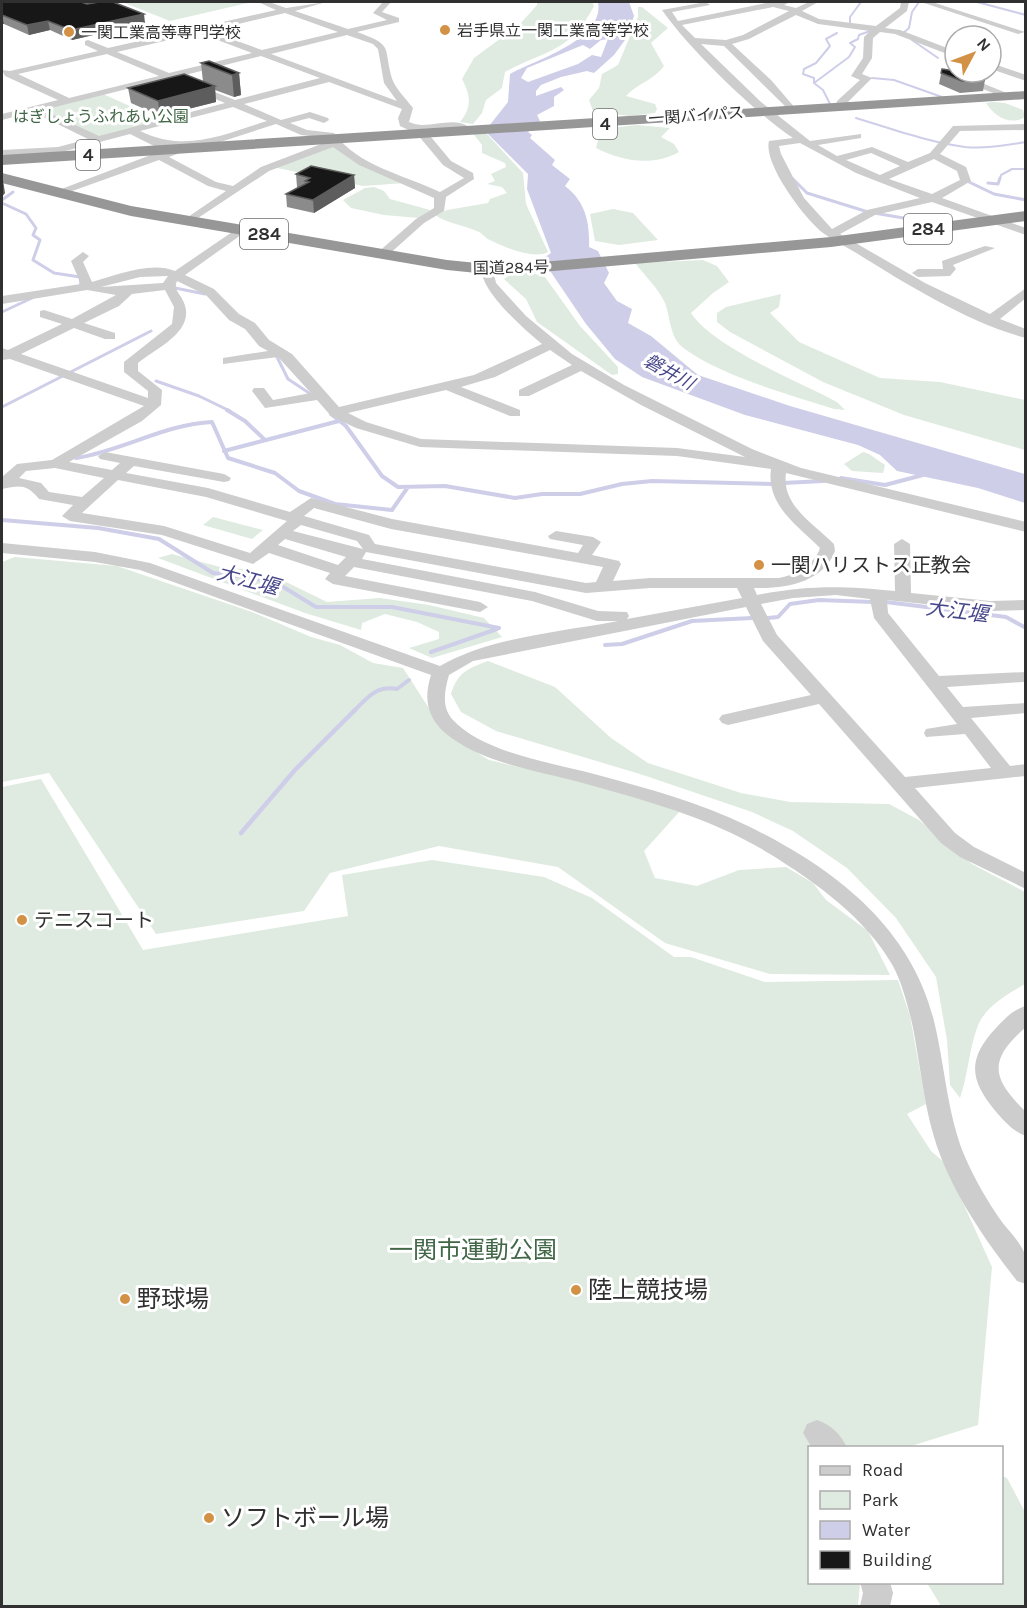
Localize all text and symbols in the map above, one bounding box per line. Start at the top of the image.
place label: 岩手県立一関工業高等学校 [457,21,649,40]
place label: 一関工業高等専門学校 [81,23,241,42]
marker: 岩手県立一関工業高等学校 [438,23,452,37]
north arrow [943,24,1003,84]
marker: 一関工業高等専門学校 [62,25,76,39]
text: N [973,34,995,55]
street label: 一関バイパス [648,103,744,128]
park label: はぎしょうふれあい公園 [13,107,189,126]
road number: 4 [593,109,617,139]
road number: 4 [76,140,100,170]
road number: 284 [904,214,952,244]
road number: 284 [240,219,288,249]
street label: 国道284号 [473,257,549,278]
water label: 磐井川 [640,349,700,396]
place label: 一関ハリストス正教会 [771,554,971,577]
marker: 一関ハリストス正教会 [752,558,766,572]
water label: 大江堰 [214,560,285,601]
water label: 大江堰 [924,595,994,627]
place label: テニスコート [34,909,154,932]
marker: テニスコート [15,913,29,927]
park label: 一関市運動公園 [389,1236,557,1264]
place label: 陸上競技場 [588,1276,708,1304]
marker: 陸上競技場 [569,1283,583,1297]
place label: 野球場 [137,1285,209,1313]
marker: 野球場 [118,1292,132,1306]
legend [808,1446,1003,1584]
text: Road [862,1459,903,1481]
text: Park [862,1489,899,1511]
place label: ソフトボール場 [221,1504,389,1532]
marker: ソフトボール場 [202,1511,216,1525]
text: Water [862,1519,910,1541]
text: Building [862,1549,932,1571]

